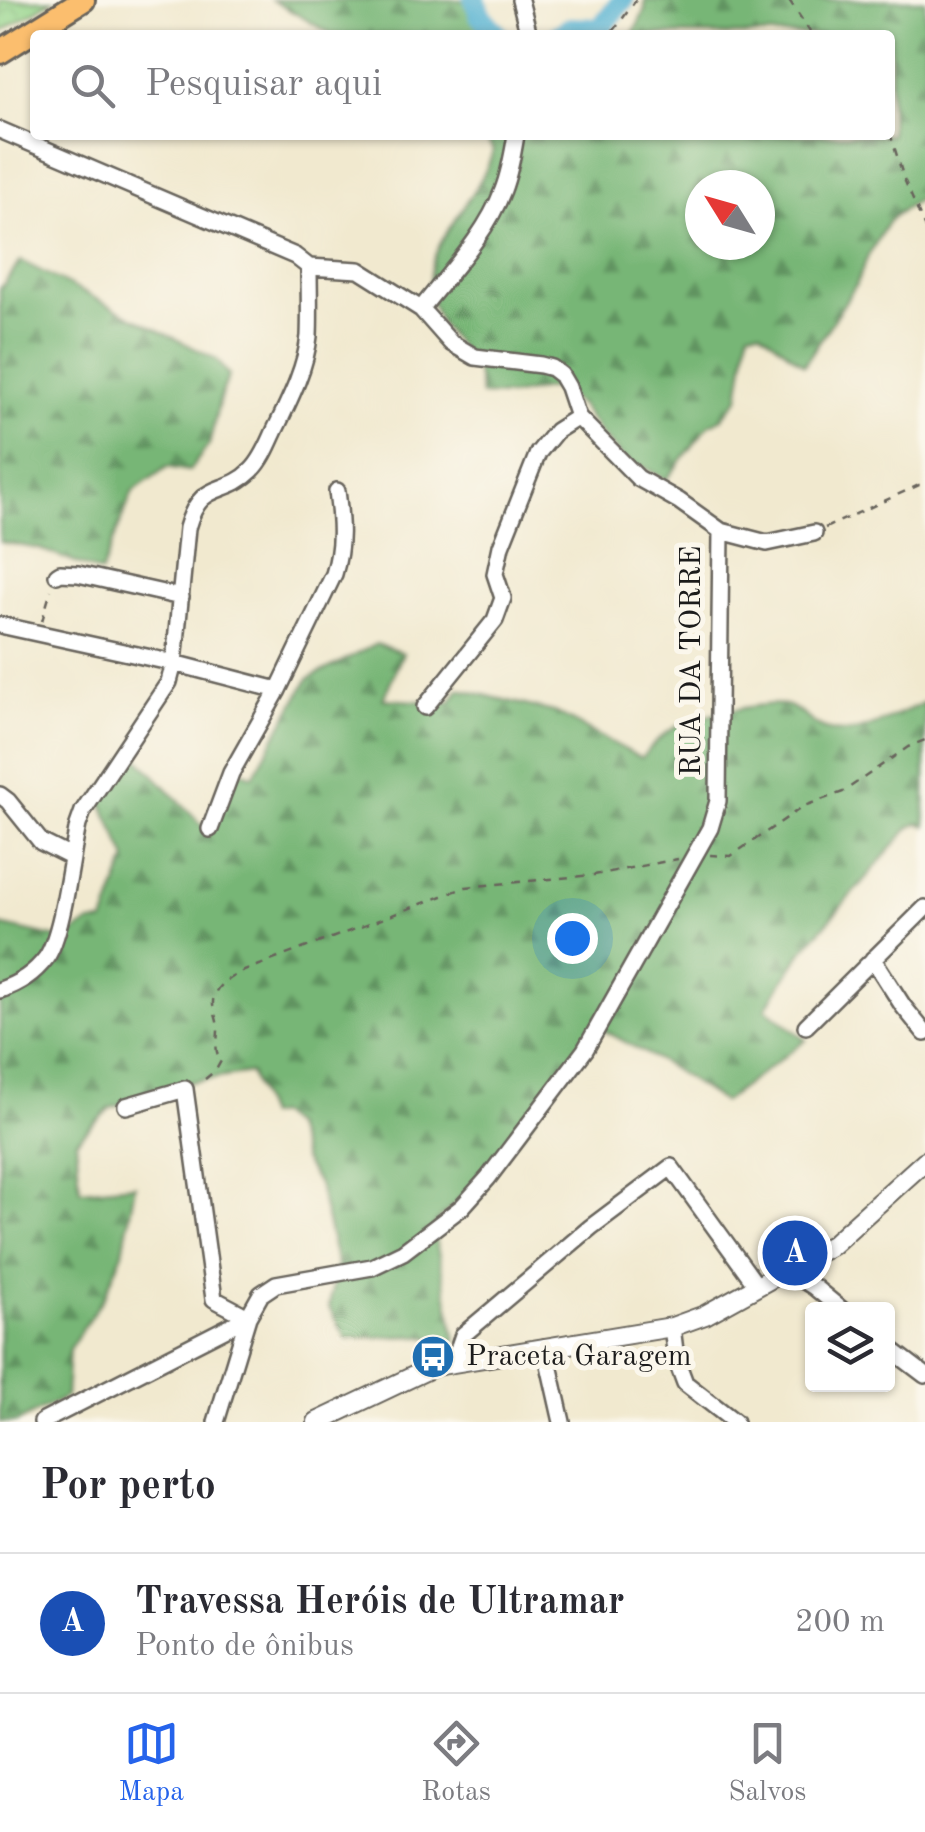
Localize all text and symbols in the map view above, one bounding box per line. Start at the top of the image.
search box [30,30,895,140]
icon: search [65,58,120,113]
text: Pesquisar aqui [145,66,382,104]
north arrow [685,170,775,260]
street label: RUA DA TORRE [677,545,707,777]
your location [547,913,598,964]
pin: A [762,1216,828,1290]
map controls [805,1302,895,1392]
button: layers [805,1302,895,1392]
bus stop icon: Praceta Garagem [410,1334,456,1380]
place label: Praceta Garagem [466,1342,691,1372]
text: Por perto [40,1466,216,1508]
text: Travessa Heróis de Ultramar [135,1584,625,1622]
text: A [60,1607,85,1639]
text: 200 m [795,1607,885,1639]
text: Ponto de ônibus [135,1631,354,1663]
tab: Mapa [119,1716,184,1811]
tab: Rotas [421,1716,491,1811]
tab: Salvos [728,1716,806,1811]

